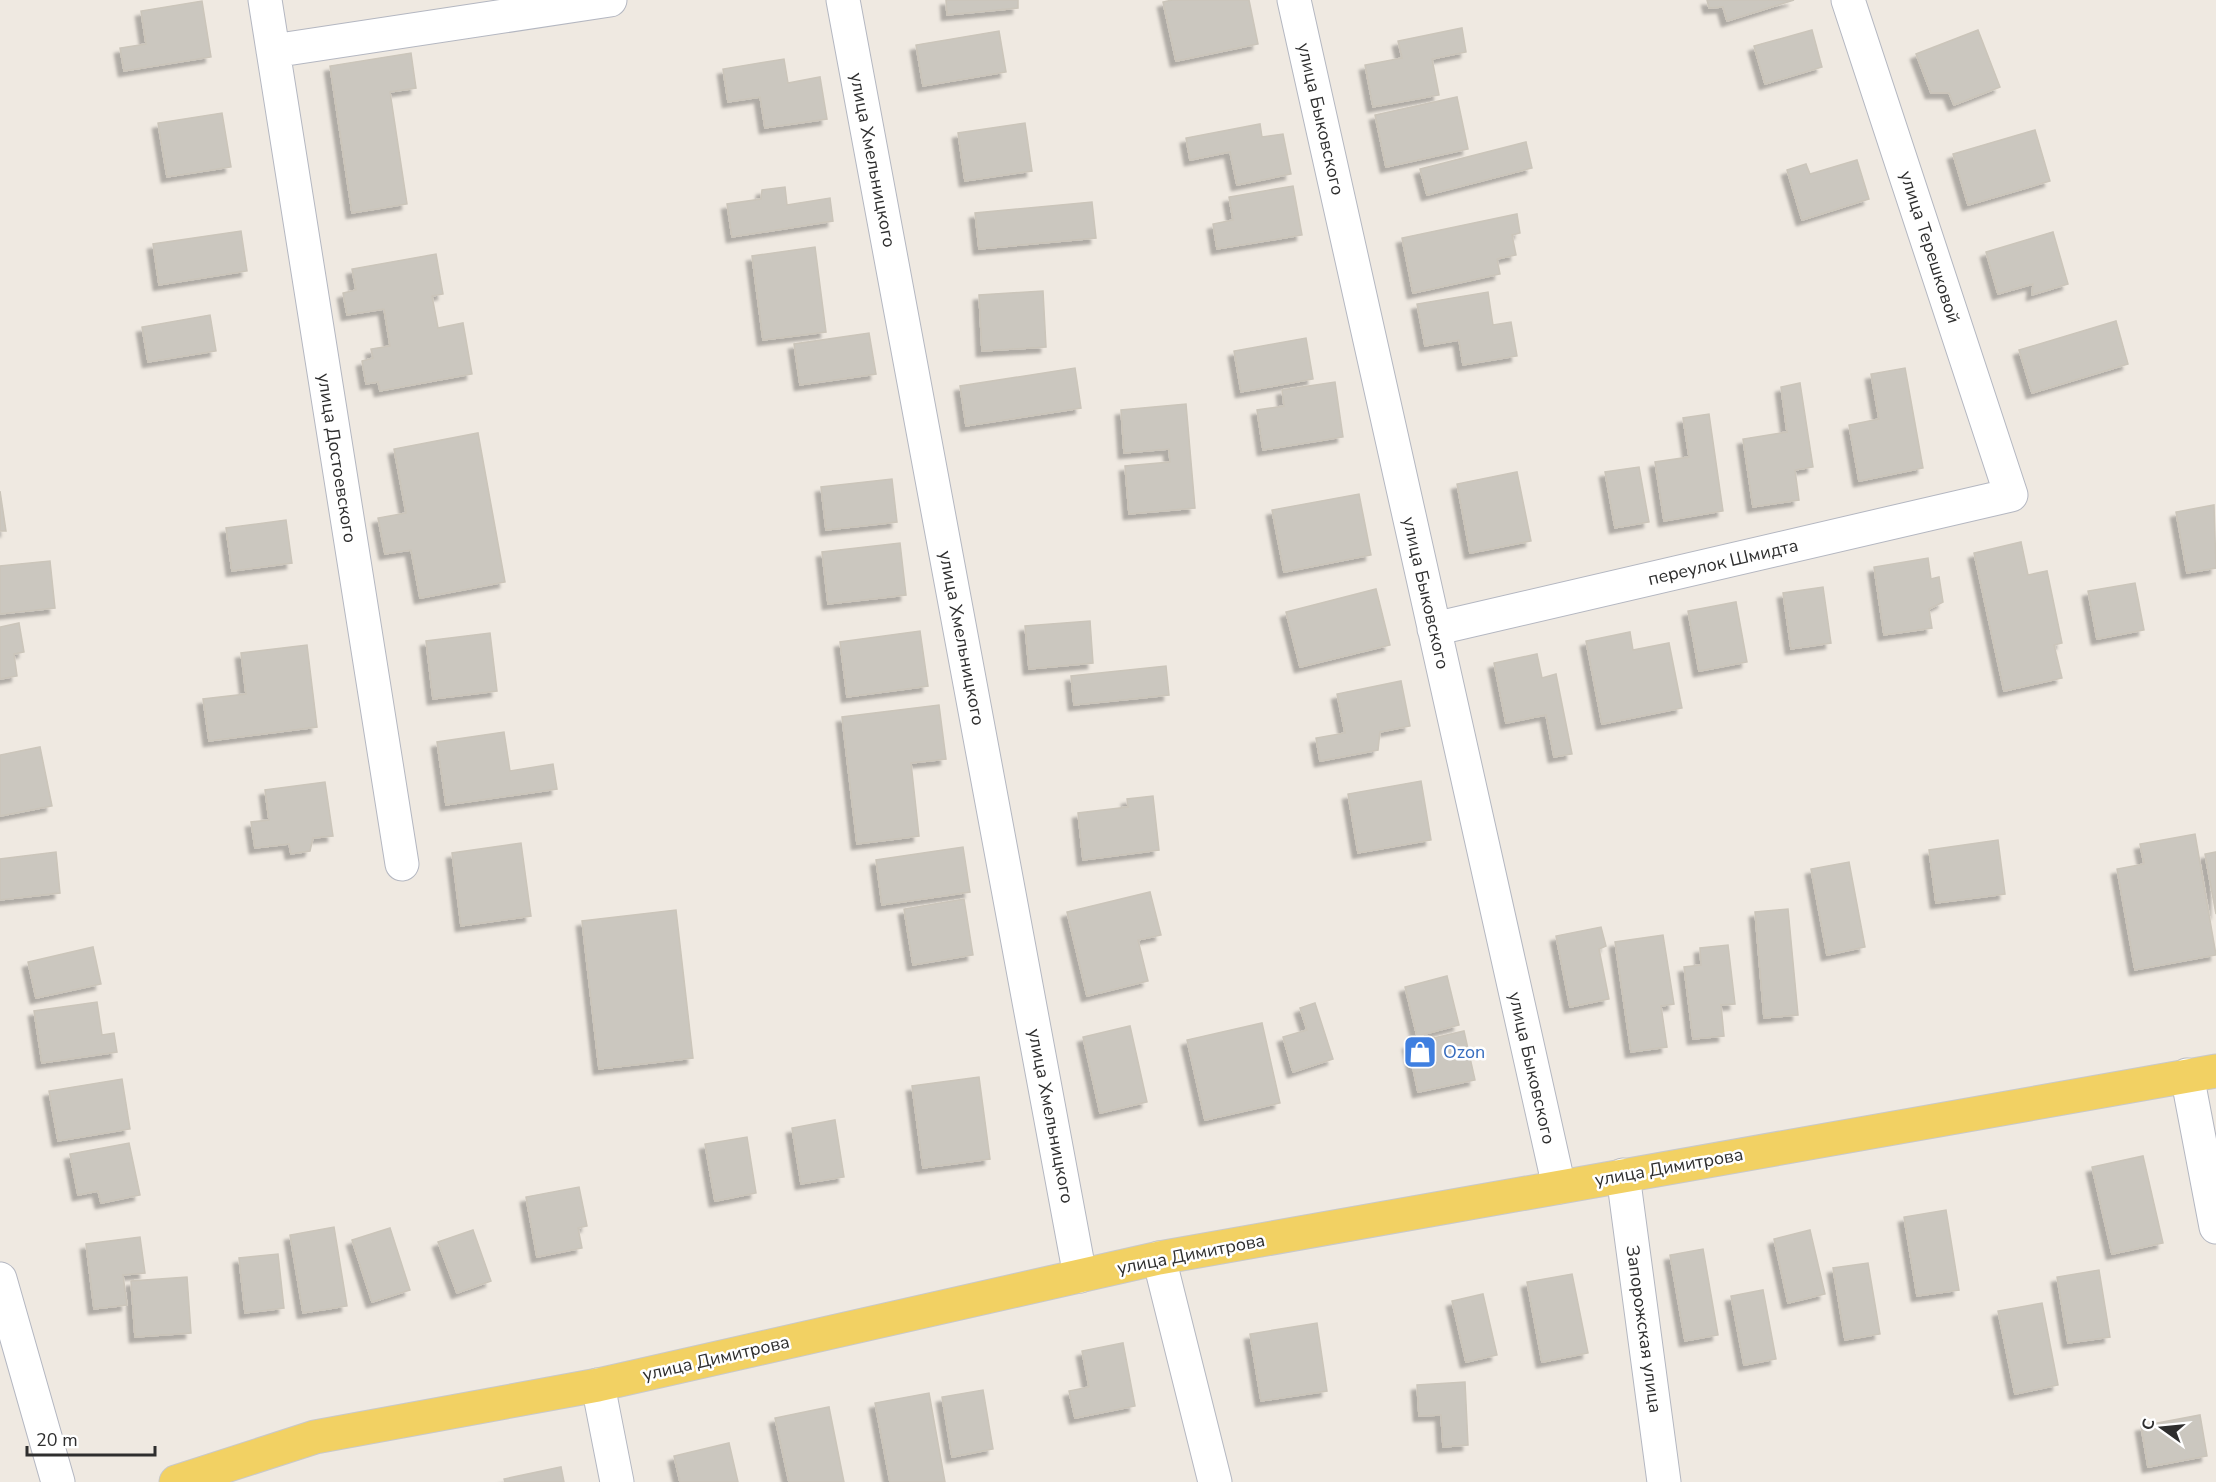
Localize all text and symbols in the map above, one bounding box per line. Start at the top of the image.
street label: улица Быковского [1292,41,1350,197]
street label: улица Хмельницкого [844,71,902,249]
street label: улица Терешковой [1894,168,1966,326]
street label: улица Достоевского [312,371,362,545]
street label: улица Быковского [1397,515,1455,671]
street label: переулок Шмидта [1645,533,1801,591]
street label: улица Хмельницкого [933,549,991,727]
street label: улица Быковского [1503,990,1561,1146]
street label: улица Хмельницкого [1022,1027,1080,1205]
shop icon: Ozon [1402,1034,1438,1070]
place label: Ozon [1443,1040,1485,1064]
street label: улица Димитрова [1593,1142,1745,1192]
street label: улица Димитрова [1115,1228,1267,1280]
street label: Запорожская улица [1620,1244,1668,1414]
street label: улица Димитрова [640,1329,792,1387]
north arrow [2132,1398,2192,1458]
text: С [2136,1416,2161,1432]
scale bar [27,1419,154,1457]
text: 20 m [36,1428,78,1452]

